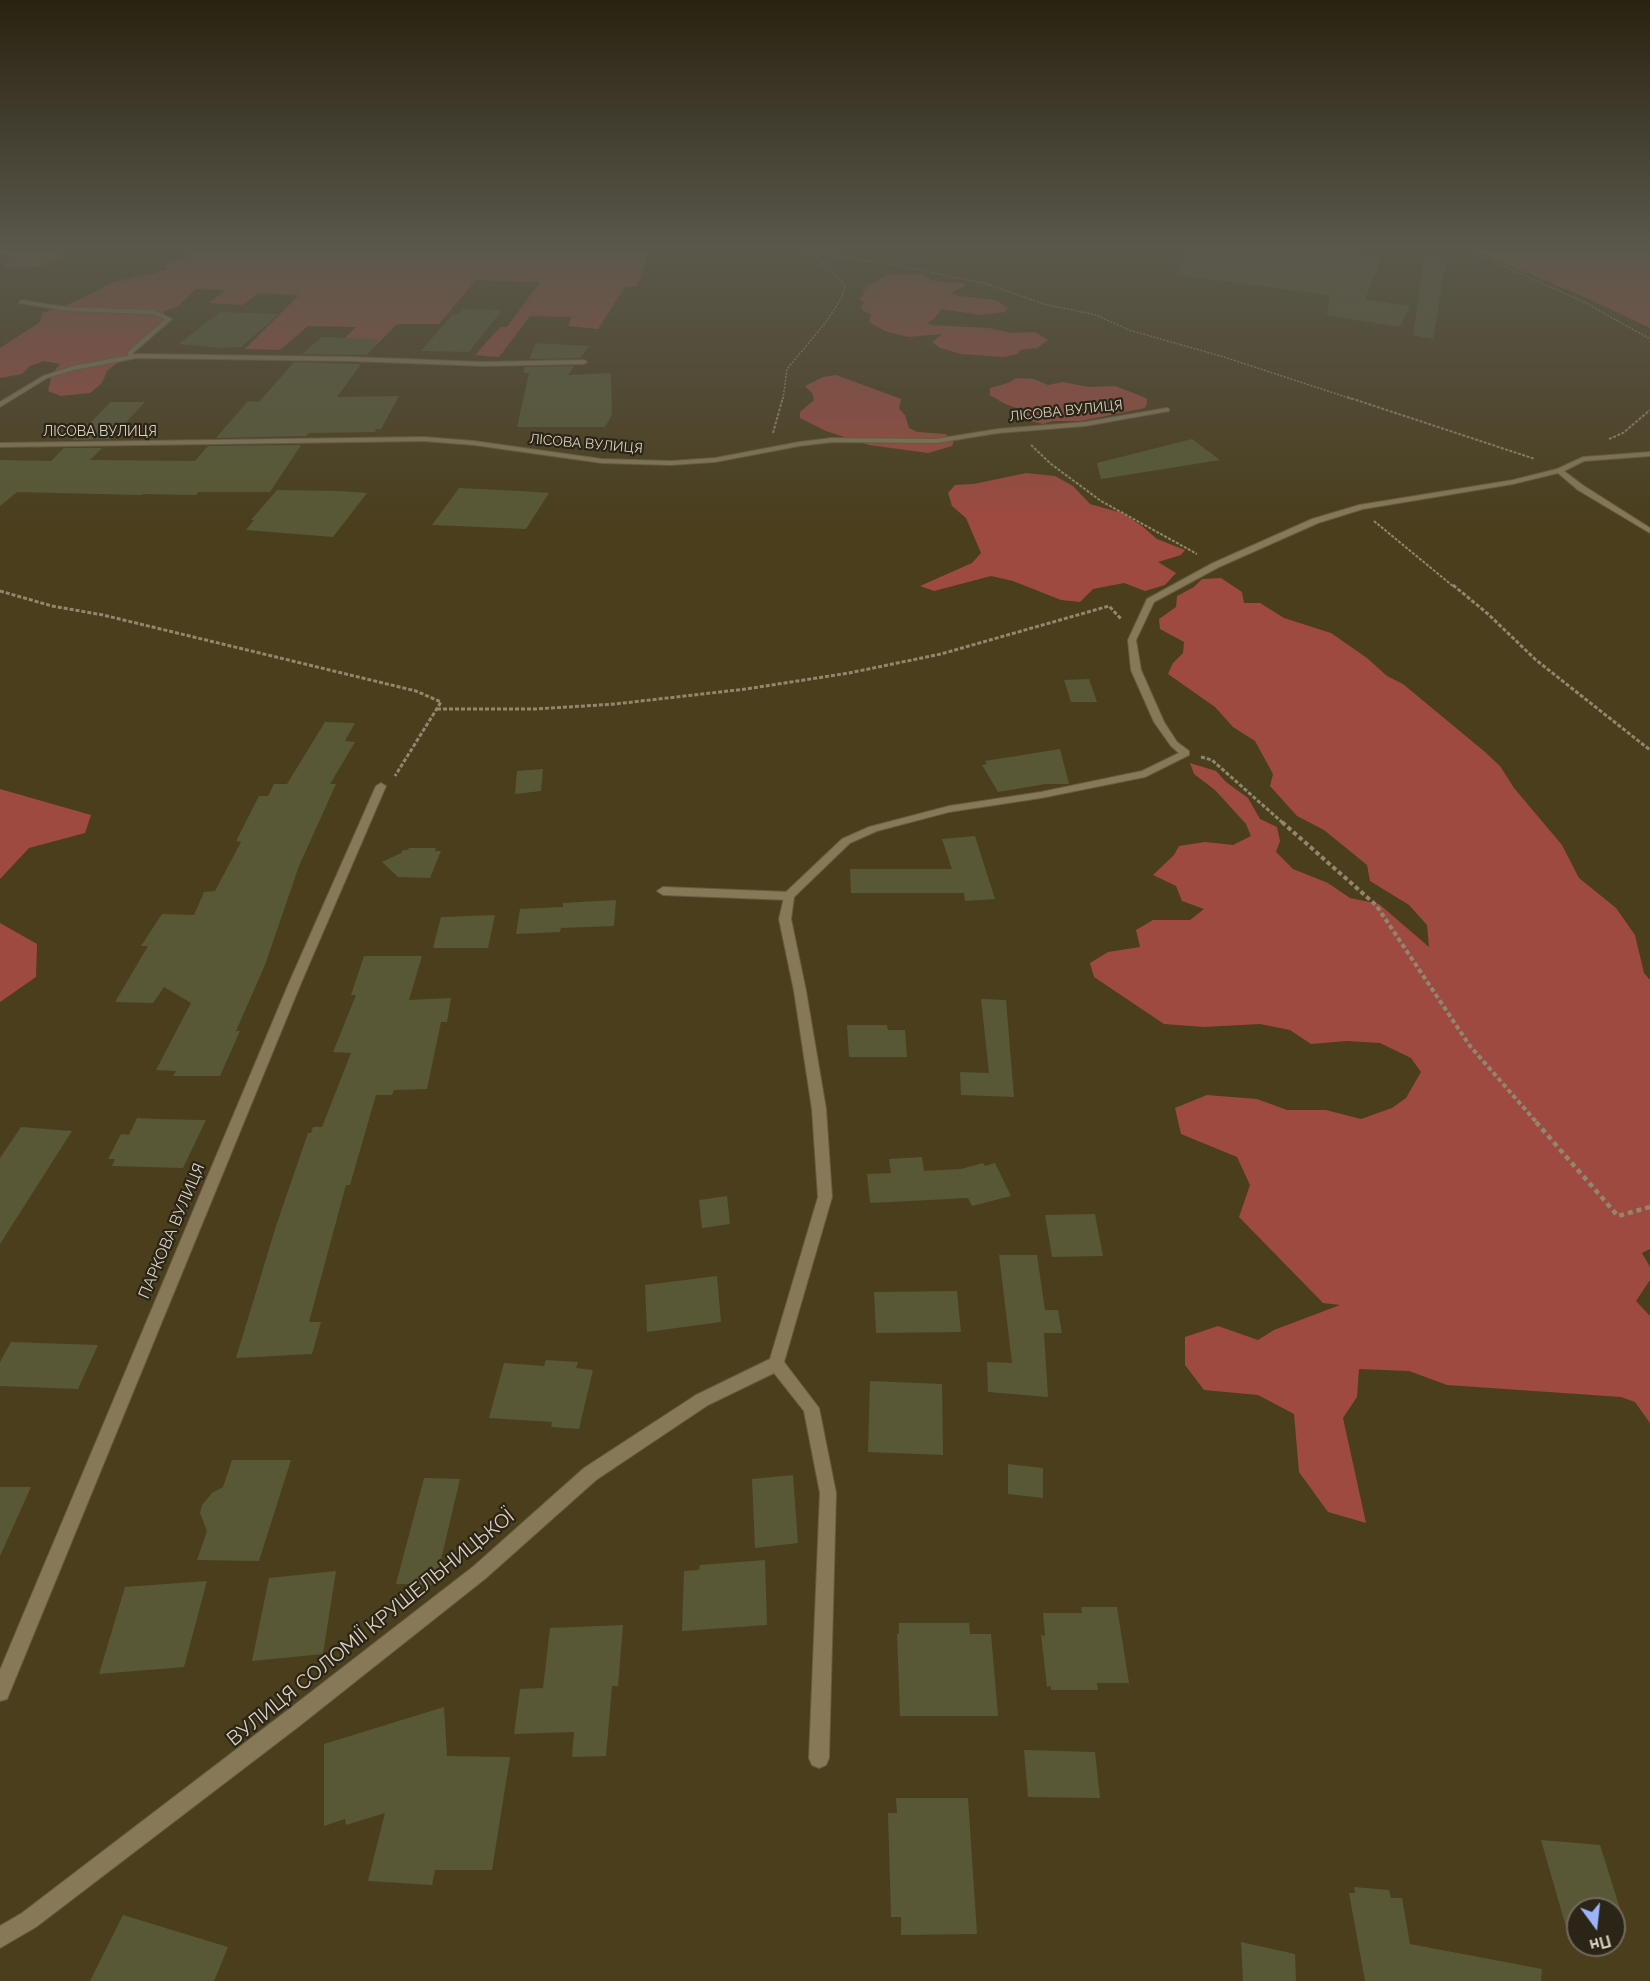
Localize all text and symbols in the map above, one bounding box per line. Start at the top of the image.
street label: ЛІСОВА ВУЛИЦЯ [1009,397,1123,425]
street label: ЛІСОВА ВУЛИЦЯ [43,424,157,440]
street label: ЛІСОВА ВУЛИЦЯ [529,431,643,457]
street label: ПАРКОВА ВУЛИЦЯ [135,1160,209,1302]
street label: ВУЛИЦЯ СОЛОМІЇ КРУШЕЛЬНИЦЬКОЇ [223,1505,519,1751]
north arrow [1566,1897,1626,1957]
text: Пн [1588,1931,1613,1955]

